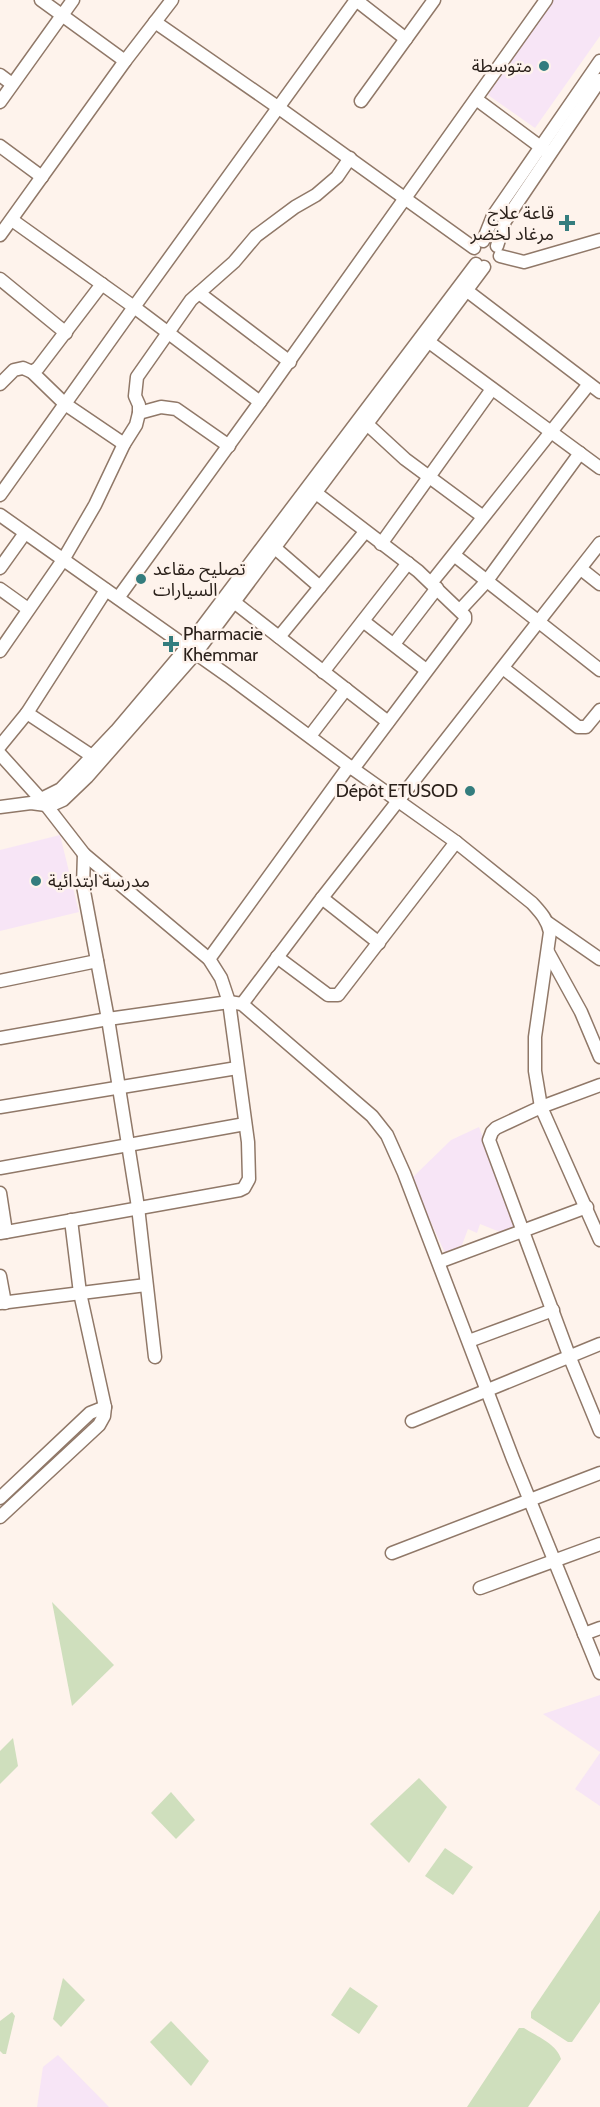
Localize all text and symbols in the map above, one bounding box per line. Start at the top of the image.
place label: متوسطة [472,55,532,77]
marker: متوسطة [537,59,551,73]
place label: قاعة علاج مرغاد لخضر [470,202,554,245]
marker: قاعة علاج مرغاد لخضر [558,214,576,232]
place label: تصليح مقاعد السيارات [153,558,246,601]
marker: تصليح مقاعد السيارات [134,572,148,586]
place label: Pharmacie Khemmar [183,623,263,666]
marker: Pharmacie Khemmar [164,637,178,651]
place label: Dépôt ETUSOD [336,780,458,802]
marker: Dépôt ETUSOD [463,784,477,798]
place label: مدرسة ابتدائية [48,870,150,892]
marker: مدرسة ابتدائية [29,874,43,888]

